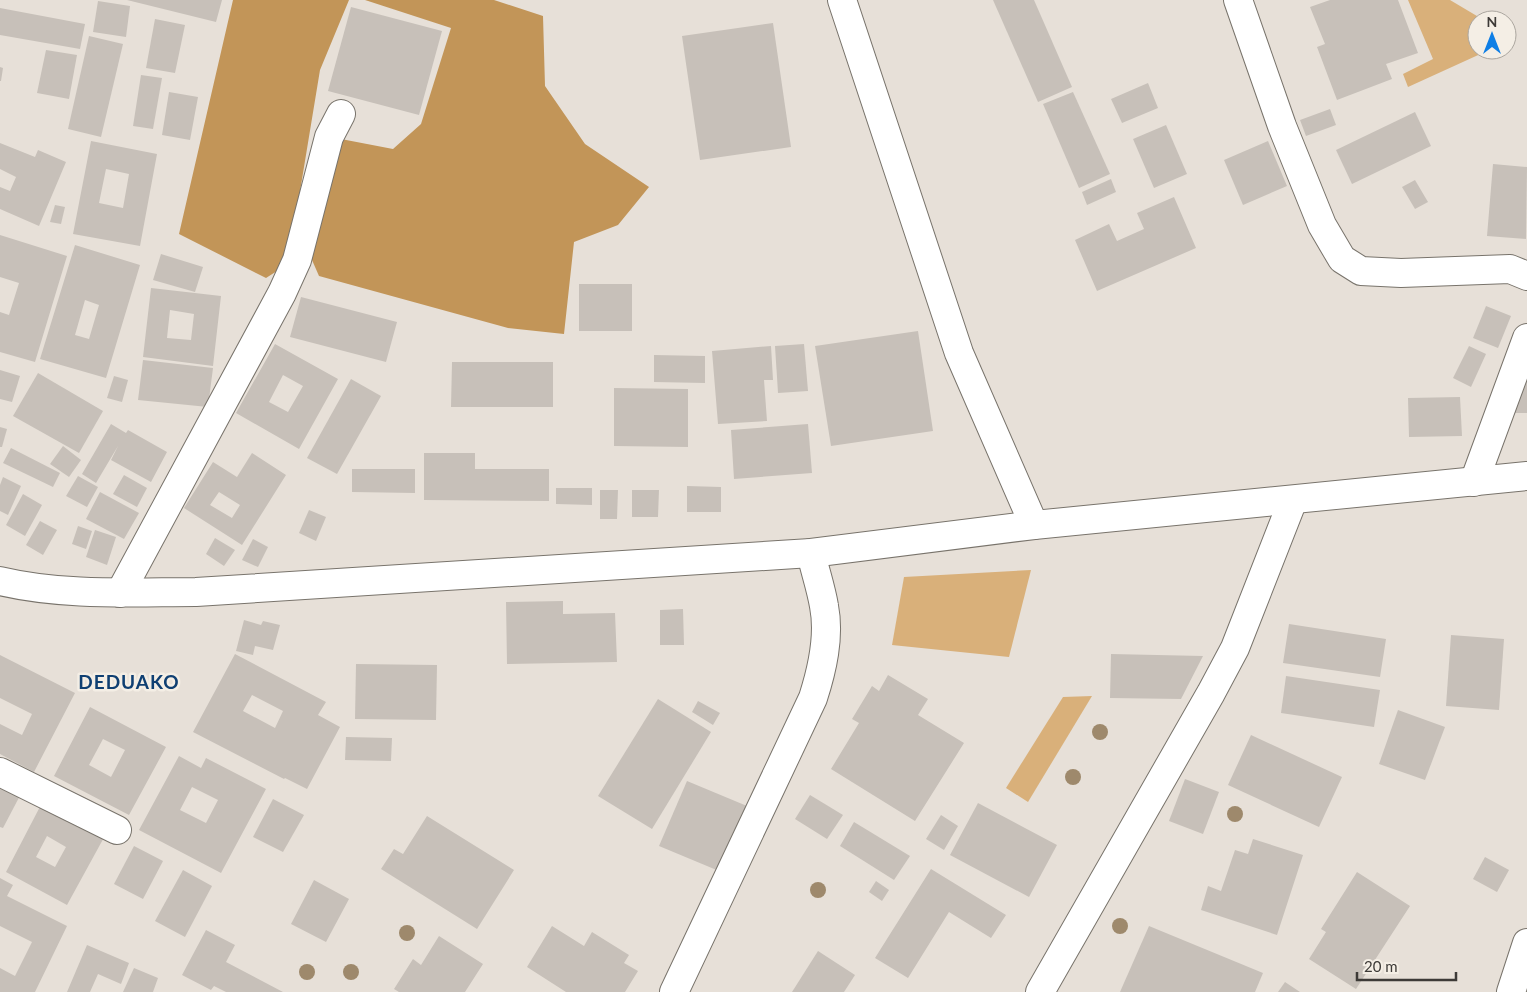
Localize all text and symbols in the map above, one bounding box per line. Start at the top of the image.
north arrow [1467,10,1517,60]
text: N [1487,13,1497,30]
district label: DEDUAKO [78,670,180,693]
scale bar [1357,950,1456,982]
text: 20 m [1364,957,1398,975]

